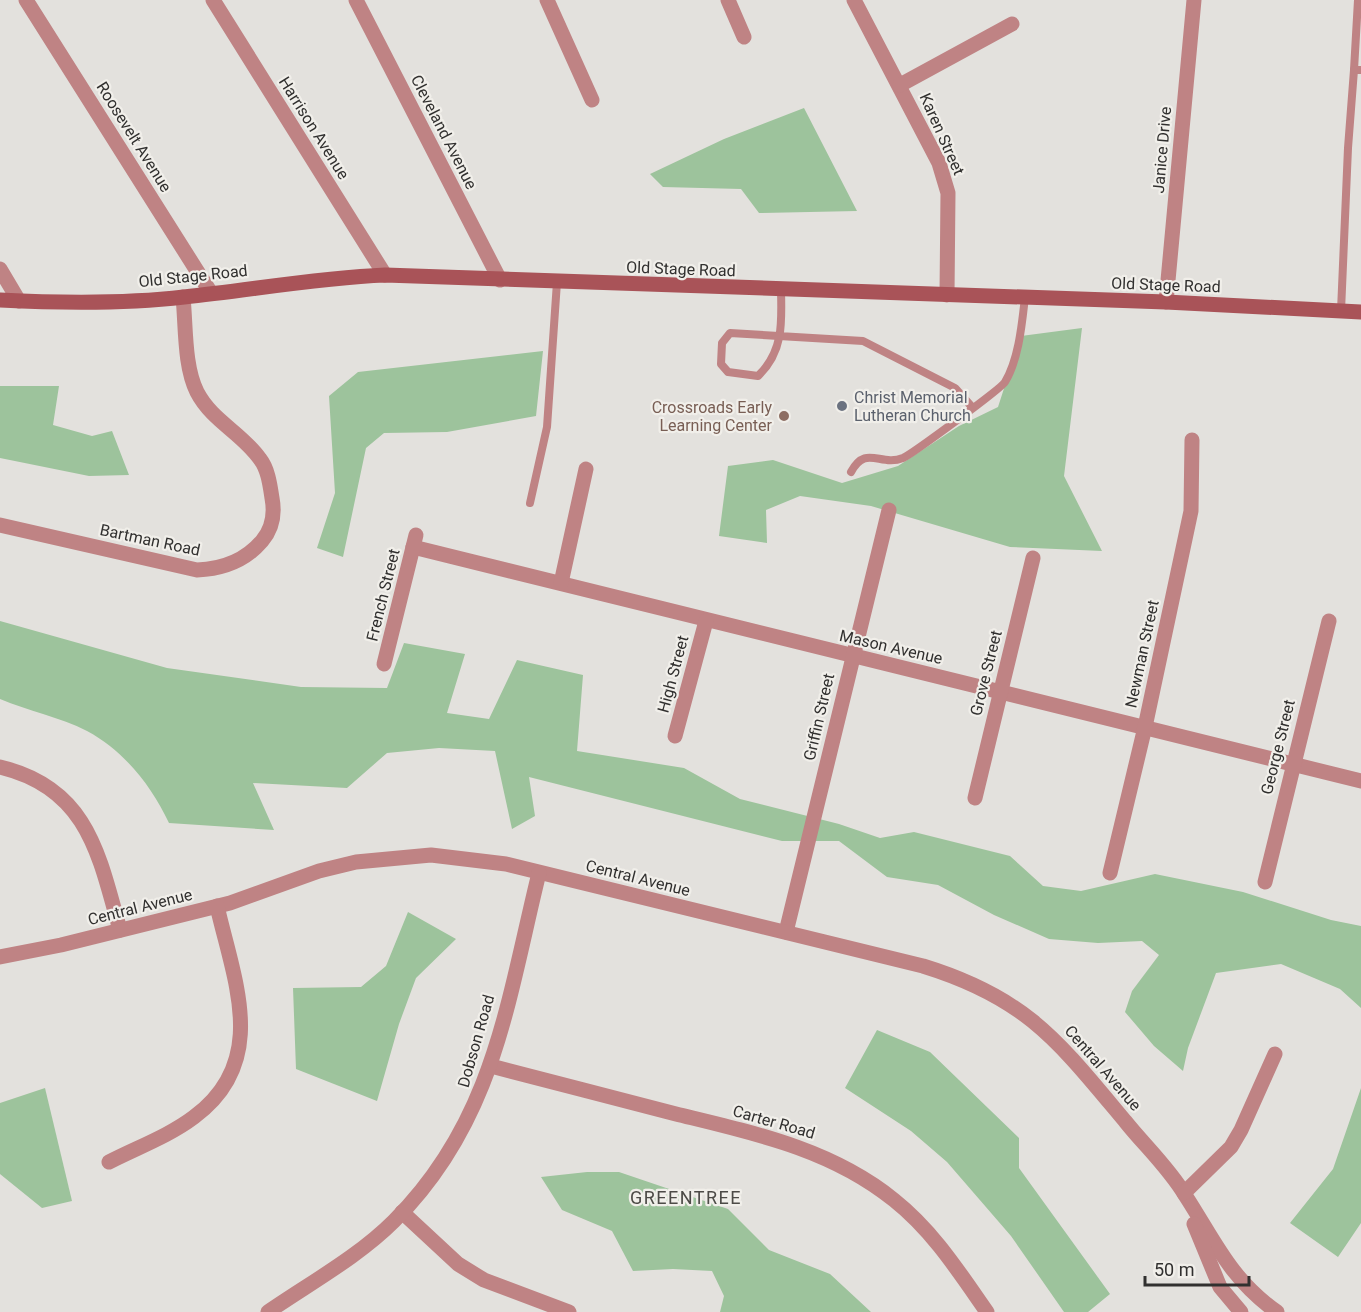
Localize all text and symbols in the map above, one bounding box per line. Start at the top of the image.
street label: Cleveland Avenue [407,72,481,192]
street label: Harrison Avenue [275,73,353,183]
street label: Roosevelt Avenue [92,78,176,196]
street label: Karen Street [916,90,968,178]
street label: Janice Drive [1149,106,1175,194]
street label: Old Stage Road [626,258,736,280]
street label: Old Stage Road [138,261,248,291]
street label: Old Stage Road [1111,274,1221,296]
place label: Christ Memorial Lutheran Church [854,388,971,425]
place label: Crossroads Early Learning Center [652,398,773,435]
marker: Christ Memorial Lutheran Church [835,399,849,413]
marker: Crossroads Early Learning Center [777,409,791,423]
street label: Bartman Road [98,520,202,560]
street label: French Street [362,547,404,643]
street label: Newman Street [1121,598,1163,710]
street label: Mason Avenue [838,626,944,668]
street label: Grove Street [966,628,1006,718]
street label: High Street [654,633,692,715]
street label: Griffin Street [800,672,838,762]
street label: George Street [1257,697,1299,797]
street label: Central Avenue [584,856,692,900]
street label: Central Avenue [86,885,194,929]
street label: Dobson Road [454,992,498,1090]
street label: Central Avenue [1061,1021,1145,1115]
street label: Carter Road [731,1101,817,1143]
district label: GREENTREE [630,1187,742,1208]
scale bar [1145,1249,1248,1287]
text: 50 m [1154,1259,1194,1280]

